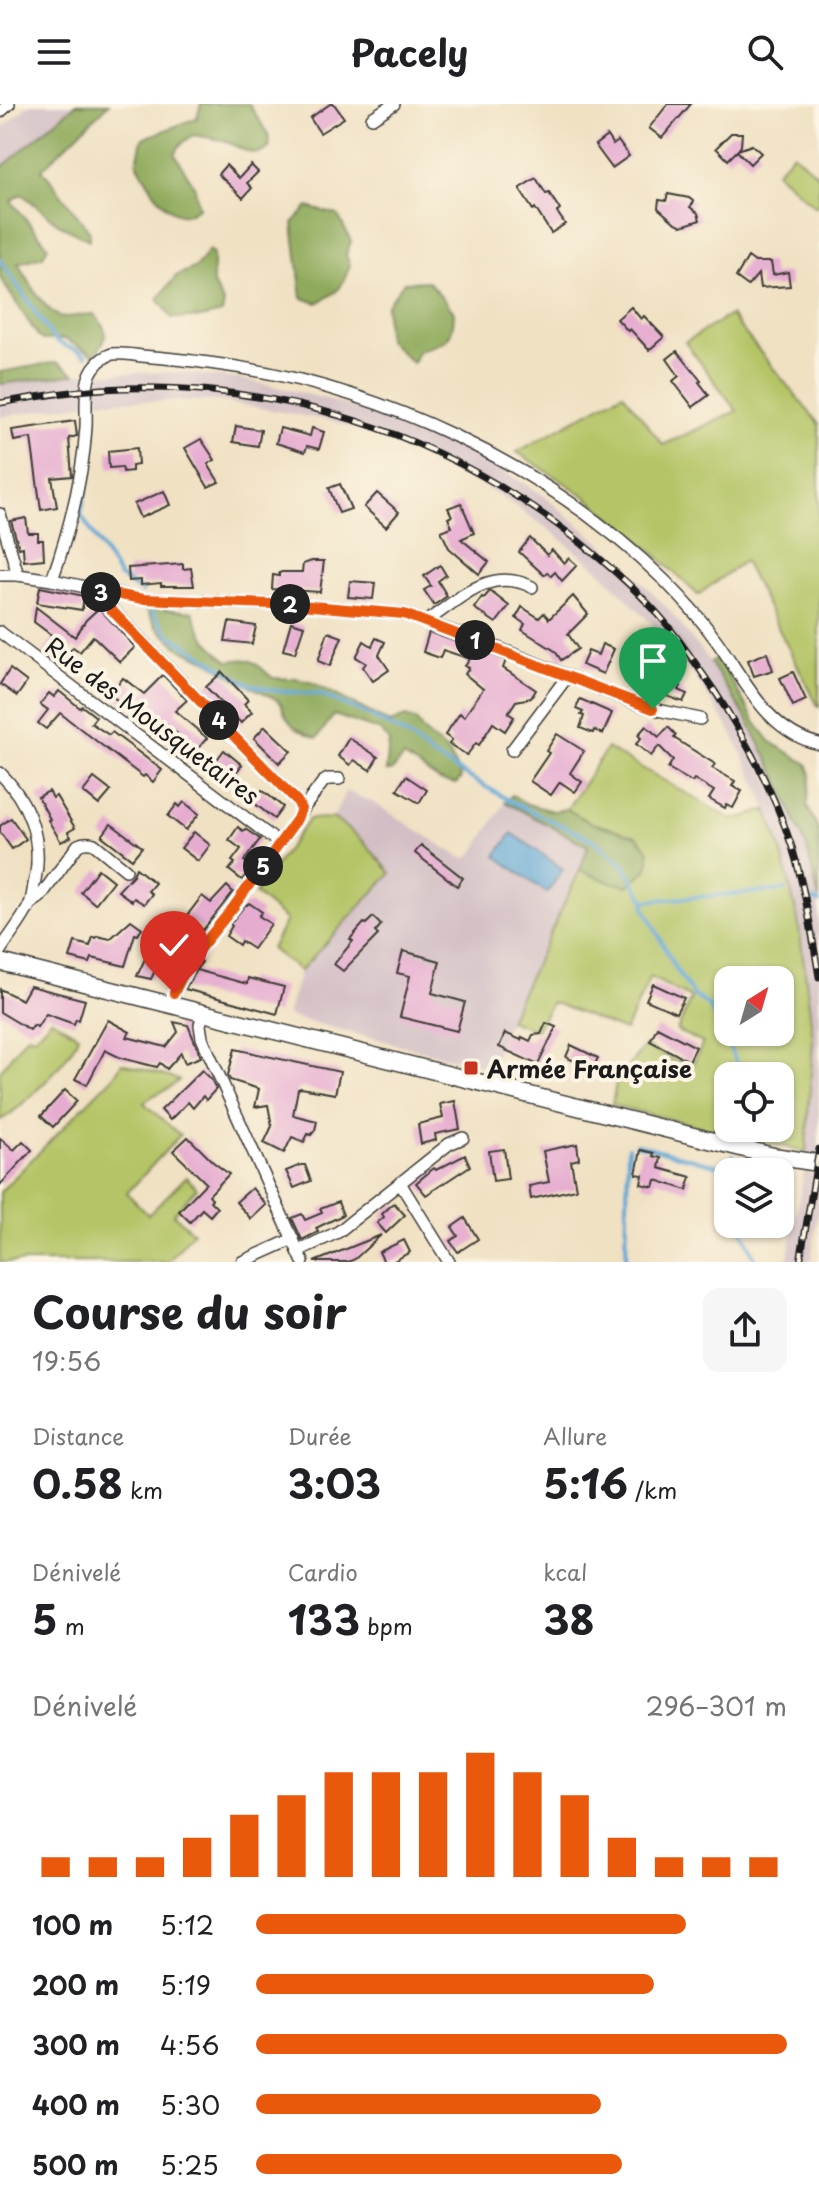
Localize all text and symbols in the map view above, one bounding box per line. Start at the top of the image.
text: Pacely [351,25,468,79]
icon: menu [32,30,76,74]
icon: search [743,30,787,74]
pin: 3 [81,572,121,612]
text: 3 [94,575,108,608]
pin: 2 [270,584,310,624]
text: 2 [282,587,298,620]
pin: 1 [455,620,495,660]
text: 1 [470,623,480,656]
street label: Rue des Mousquetaires [38,627,268,813]
pin [619,627,687,709]
icon: arrive [631,639,675,683]
pin: 4 [199,700,239,740]
text: 4 [212,703,226,736]
pin: 5 [243,846,283,886]
text: 5 [256,849,270,882]
pin [140,911,208,993]
icon: check [152,923,196,967]
north arrow [714,966,794,1046]
map controls [714,966,794,1238]
place label: Armée Française [487,1050,692,1086]
marker: Armée Française [462,1059,480,1077]
button: locate [714,1062,794,1142]
button: layers [714,1158,794,1238]
text: Course du soir [32,1278,347,1344]
button: share [703,1288,787,1372]
text: 19:56 [32,1341,101,1380]
text: Distance [32,1419,124,1452]
text: Durée [288,1419,352,1452]
text: Allure [543,1419,607,1452]
text: 0.58 [32,1452,123,1513]
text: 3:03 [288,1452,381,1513]
text: 5:16 [543,1452,628,1513]
text: km [123,1473,163,1506]
text: /km [628,1473,677,1506]
text: Dénivelé [32,1555,121,1588]
text: Cardio [288,1555,358,1588]
text: kcal [543,1555,587,1588]
text: 5 [32,1588,58,1649]
text: 133 [288,1588,360,1649]
text: 38 [543,1588,595,1649]
text: m [58,1609,85,1642]
text: bpm [360,1609,413,1642]
text: Dénivelé [32,1686,137,1725]
text: 296–301 m [646,1686,787,1725]
text: 100 m [32,1905,113,1944]
text: 5:12 [160,1905,214,1944]
text: 200 m [32,1965,119,2004]
text: 5:19 [160,1965,211,2004]
text: 300 m [32,2025,120,2064]
text: 4:56 [160,2025,219,2064]
text: 400 m [32,2085,120,2124]
text: 5:30 [160,2085,220,2124]
text: 500 m [32,2145,118,2184]
text: 5:25 [160,2145,219,2184]

